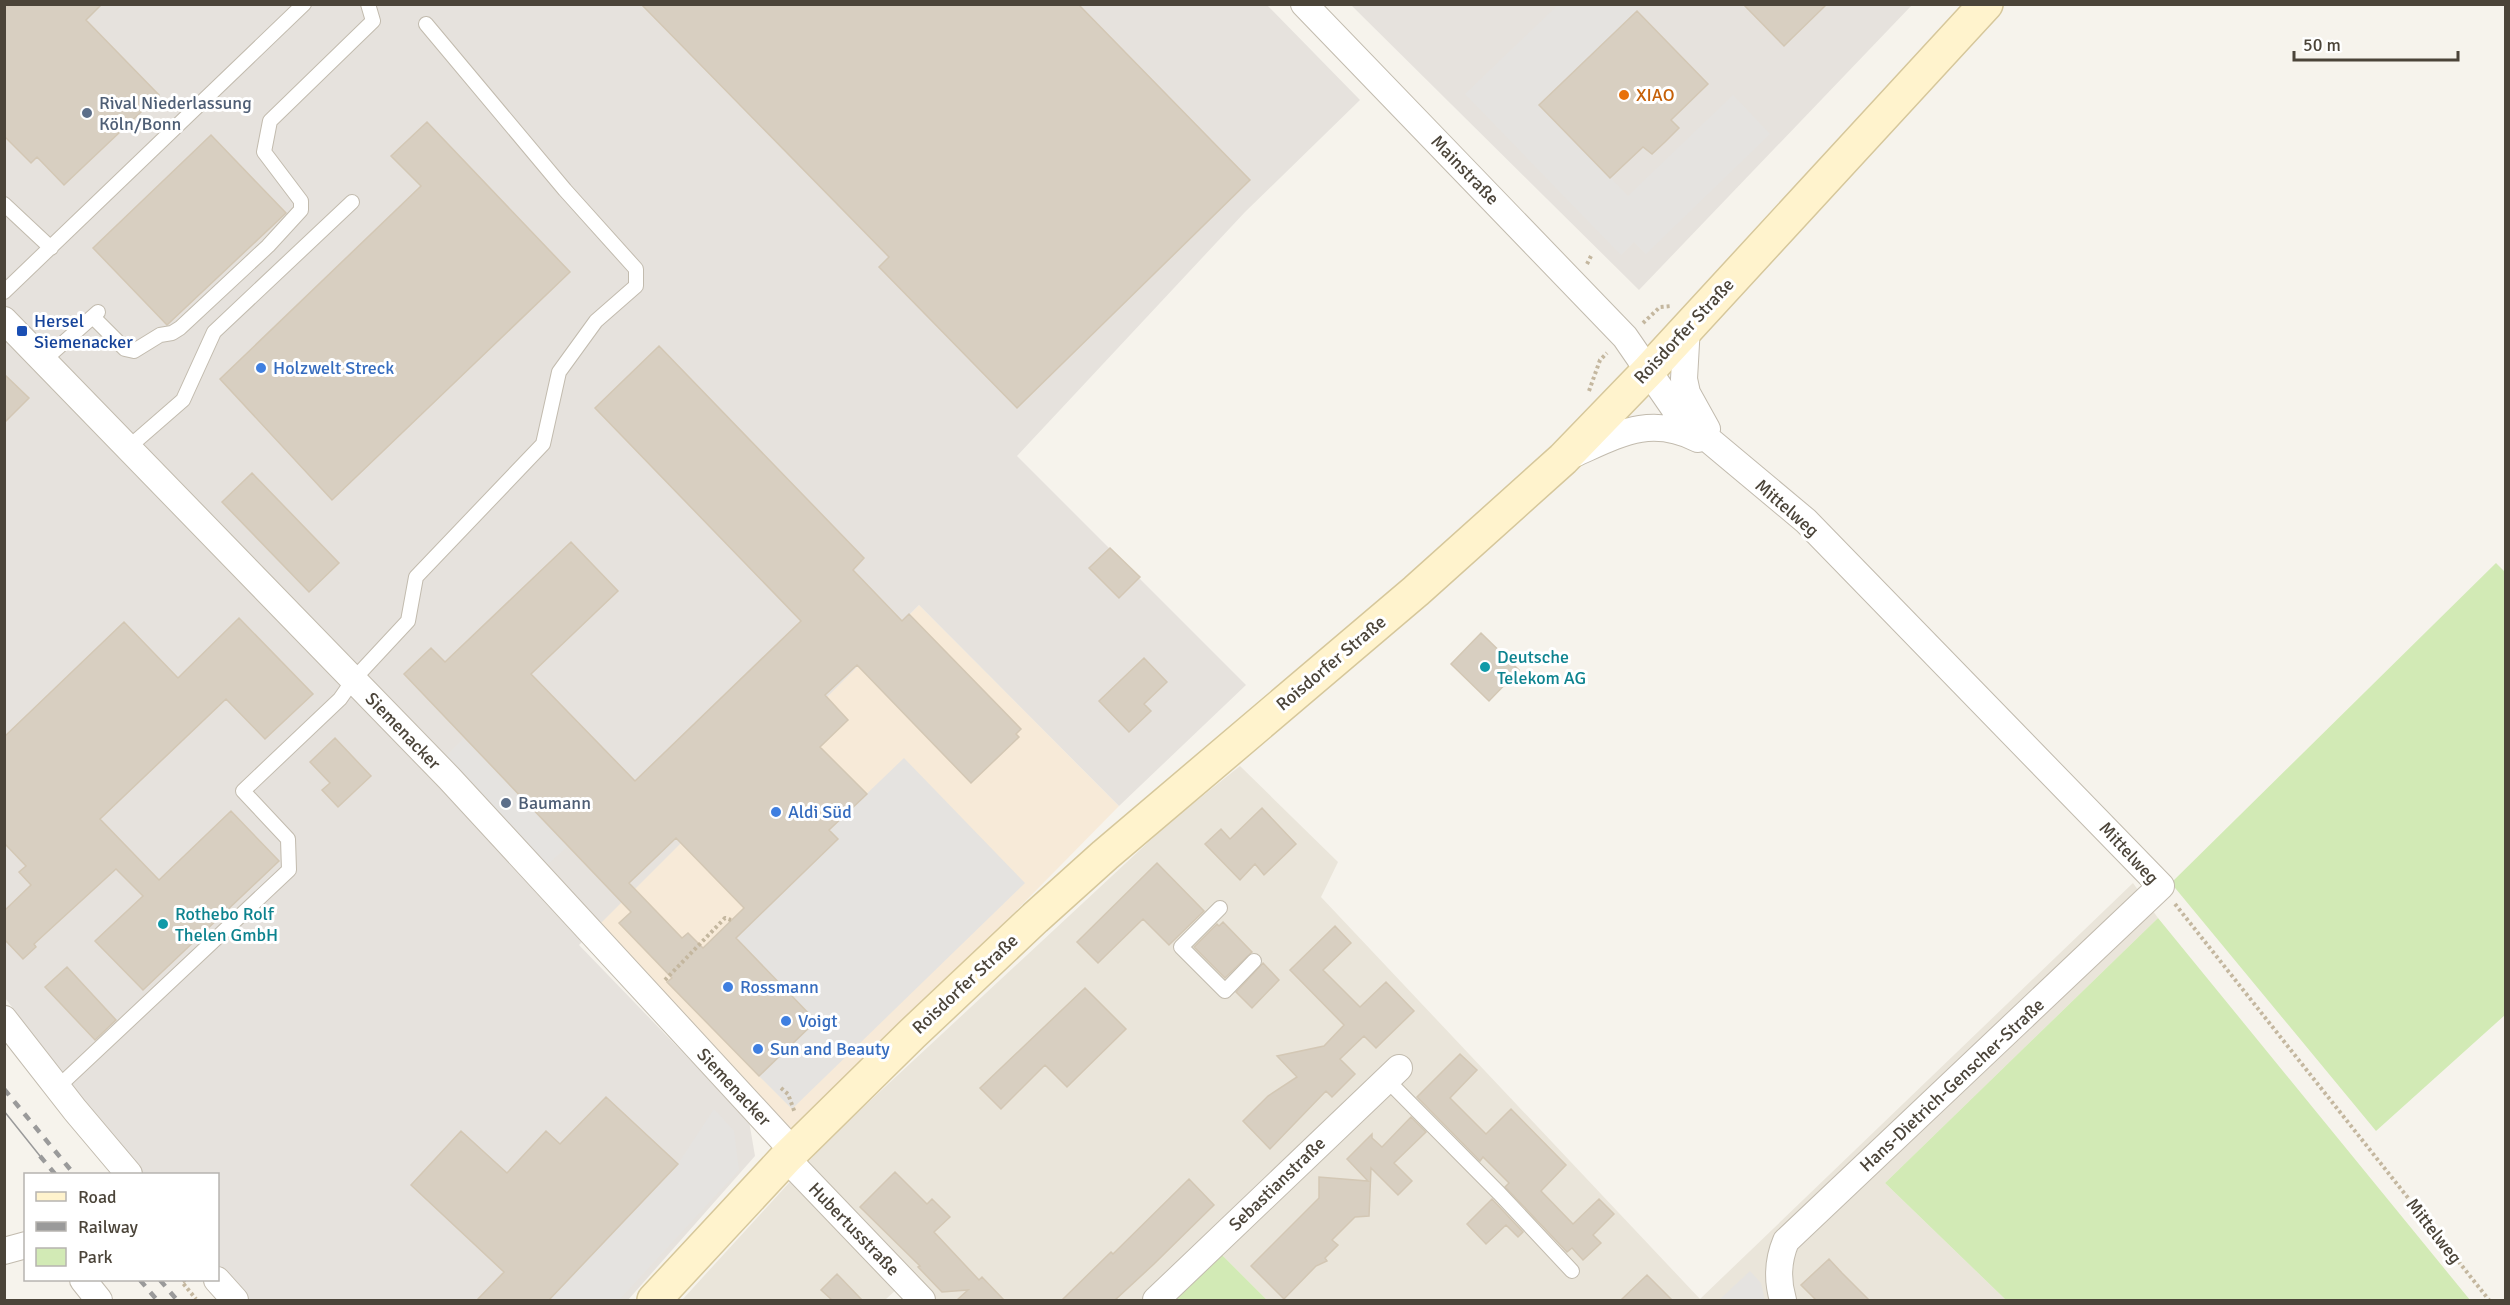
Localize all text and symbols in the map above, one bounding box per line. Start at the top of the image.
scale bar [2294,24,2458,62]
text: 50 m [2303,34,2341,56]
place label: XIAO [1636,84,1674,106]
marker: XIAO [1617,88,1631,102]
place label: Rival Niederlassung Köln/Bonn [99,92,252,135]
marker: Rival Niederlassung Köln/Bonn [80,106,94,120]
street label: Mainstraße [1426,131,1504,209]
street label: Roisdorfer Straße [1629,274,1739,388]
place label: Hersel Siemenacker [34,310,133,353]
marker: Hersel Siemenacker [15,324,29,338]
place label: Holzwelt Streck [273,357,394,379]
marker: Holzwelt Streck [254,361,268,375]
street label: Mittelweg [1751,474,1823,542]
street label: Roisdorfer Straße [1272,611,1390,715]
place label: Deutsche Telekom AG [1497,646,1586,689]
marker: Deutsche Telekom AG [1478,660,1492,674]
street label: Siemenacker [361,688,446,774]
place label: Baumann [518,792,591,814]
marker: Baumann [499,796,513,810]
place label: Aldi Süd [788,801,852,823]
marker: Aldi Süd [769,805,783,819]
street label: Mittelweg [2095,817,2163,889]
place label: Rothebo Rolf Thelen GmbH [175,903,278,946]
marker: Rothebo Rolf Thelen GmbH [156,917,170,931]
street label: Roisdorfer Straße [908,929,1022,1039]
place label: Rossmann [740,976,819,998]
marker: Rossmann [721,980,735,994]
street label: Hans-Dietrich-Genscher-Straße [1855,994,2049,1176]
place label: Voigt [798,1010,837,1032]
marker: Voigt [779,1014,793,1028]
place label: Sun and Beauty [770,1038,890,1060]
marker: Sun and Beauty [751,1042,765,1056]
street label: Siemenacker [692,1043,776,1131]
street label: Sebastianstraße [1224,1132,1330,1236]
legend [24,1173,219,1281]
street label: Hubertusstraße [804,1178,904,1280]
text: Road [78,1186,117,1208]
street label: Mittelweg [2402,1194,2466,1268]
text: Railway [78,1216,139,1238]
text: Park [78,1246,113,1268]

